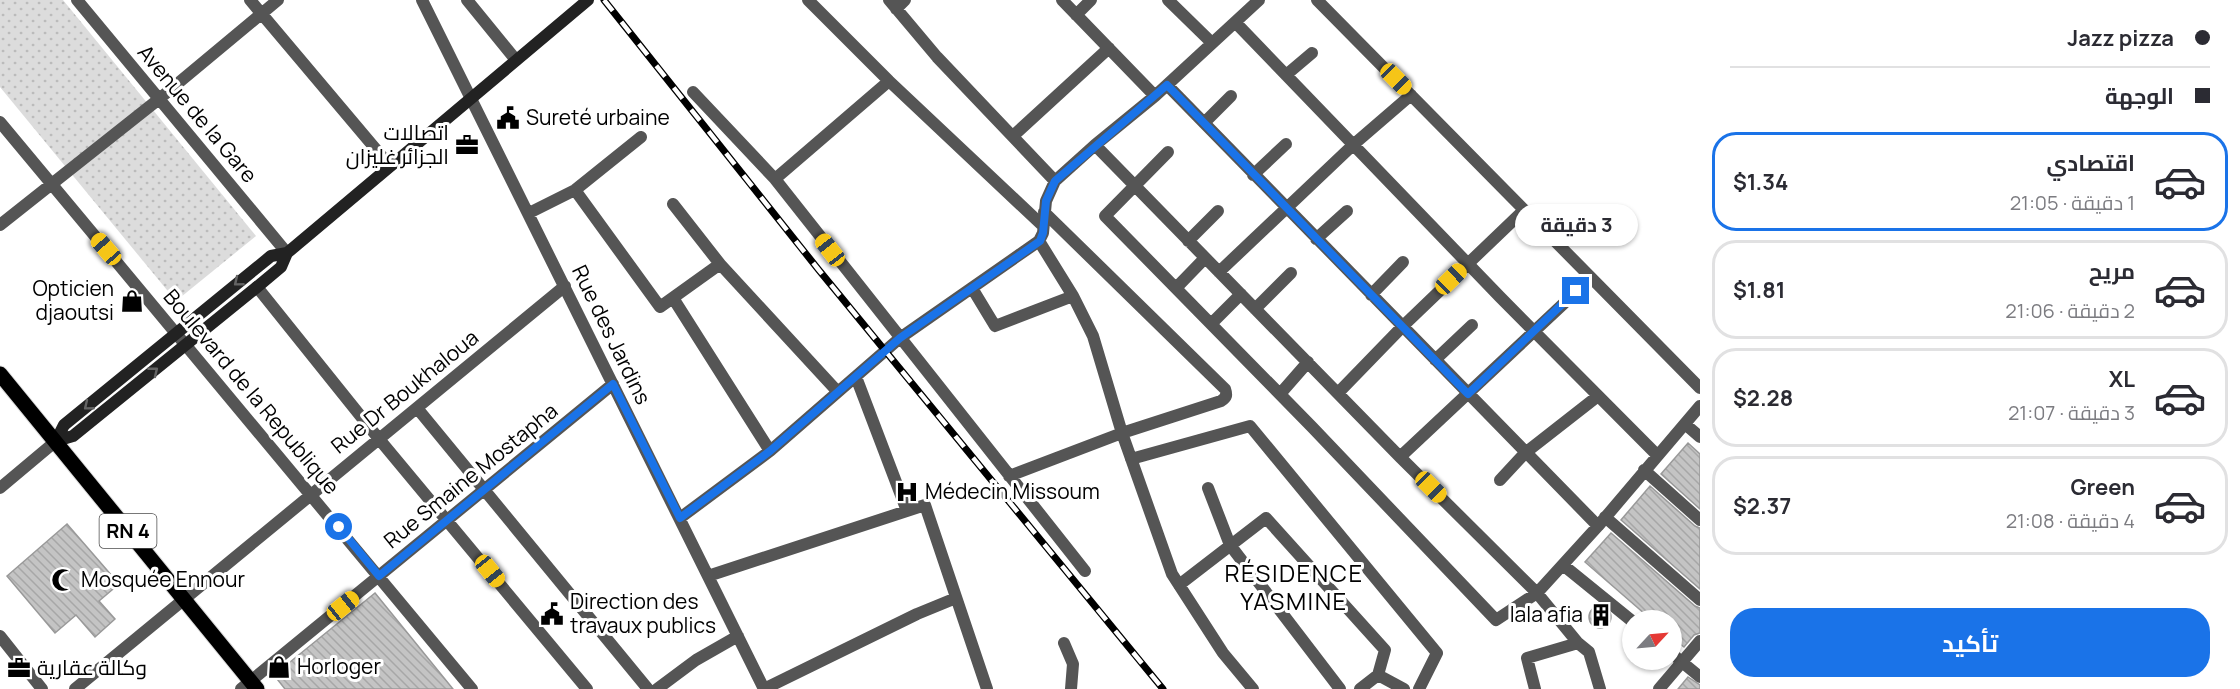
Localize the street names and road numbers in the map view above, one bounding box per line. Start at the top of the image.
street label: Avenue de la Gare [132,39,264,188]
street label: Rue des Jardins [566,260,658,409]
street label: Boulevard de la Republique [158,283,346,500]
street label: Rue Dr Boukhaloua [325,323,484,459]
street label: Rue Smaine Mostapha [378,396,563,554]
road number: RN 4 [100,514,156,548]

